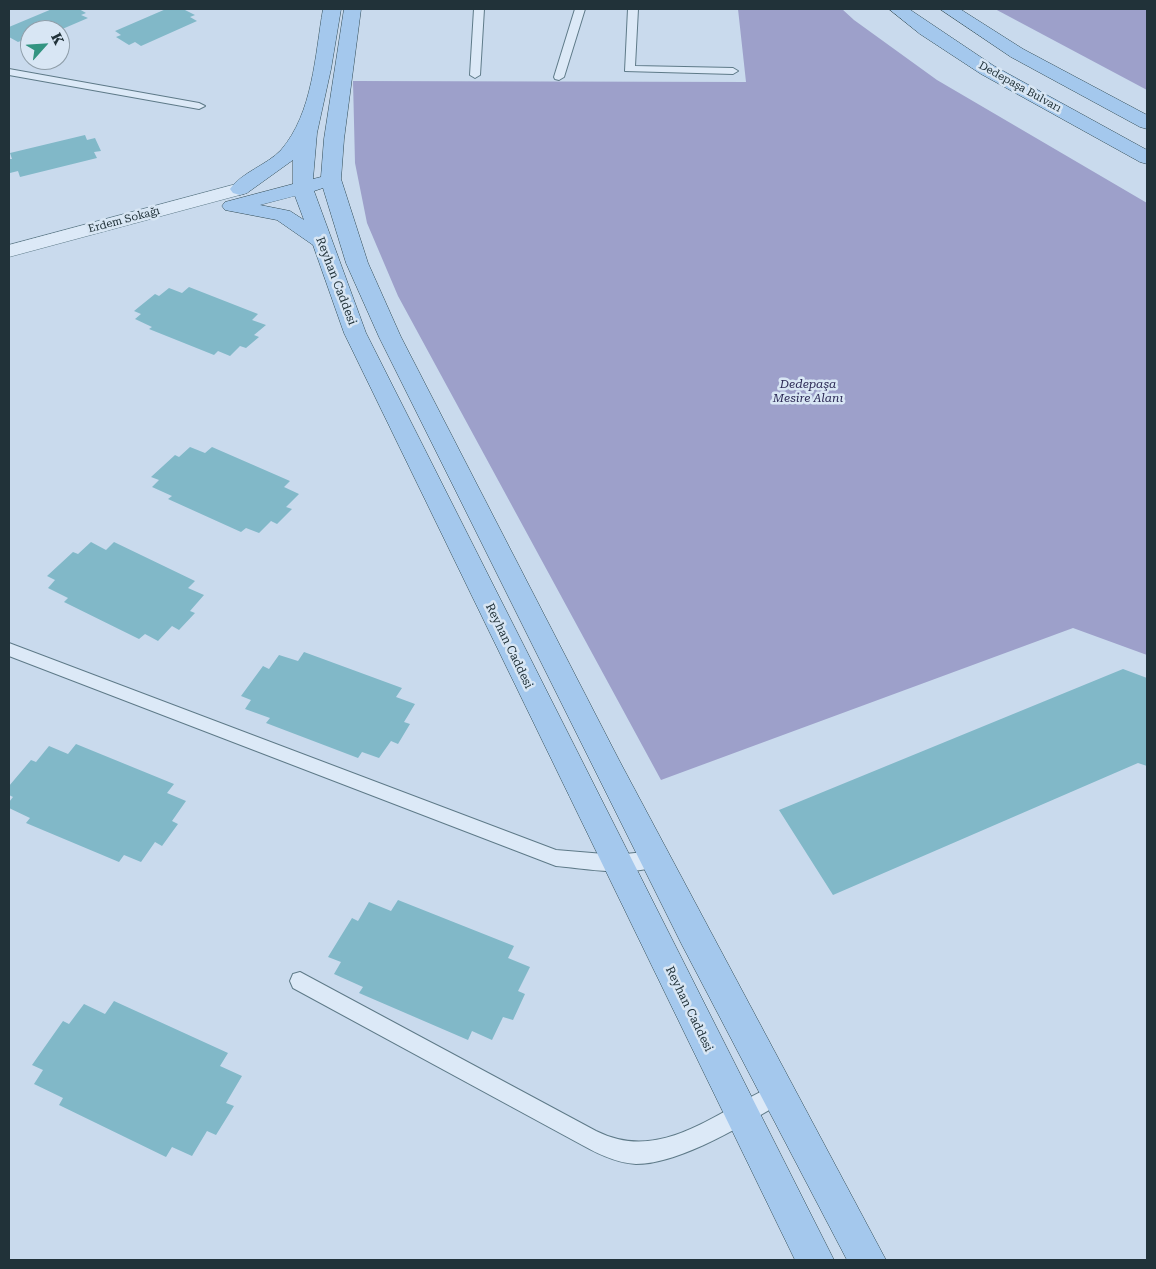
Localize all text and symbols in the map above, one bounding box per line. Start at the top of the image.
north arrow [20,20,70,70]
text: K [48,30,67,47]
street label: Dedepaşa Bulvarı [976,59,1064,115]
street label: Erdem Sokağı [87,204,161,236]
street label: Reyhan Caddesi [313,235,359,327]
park label: Dedepaşa Mesire Alanı [773,377,843,405]
street label: Reyhan Caddesi [482,601,536,691]
street label: Reyhan Caddesi [662,964,716,1054]

